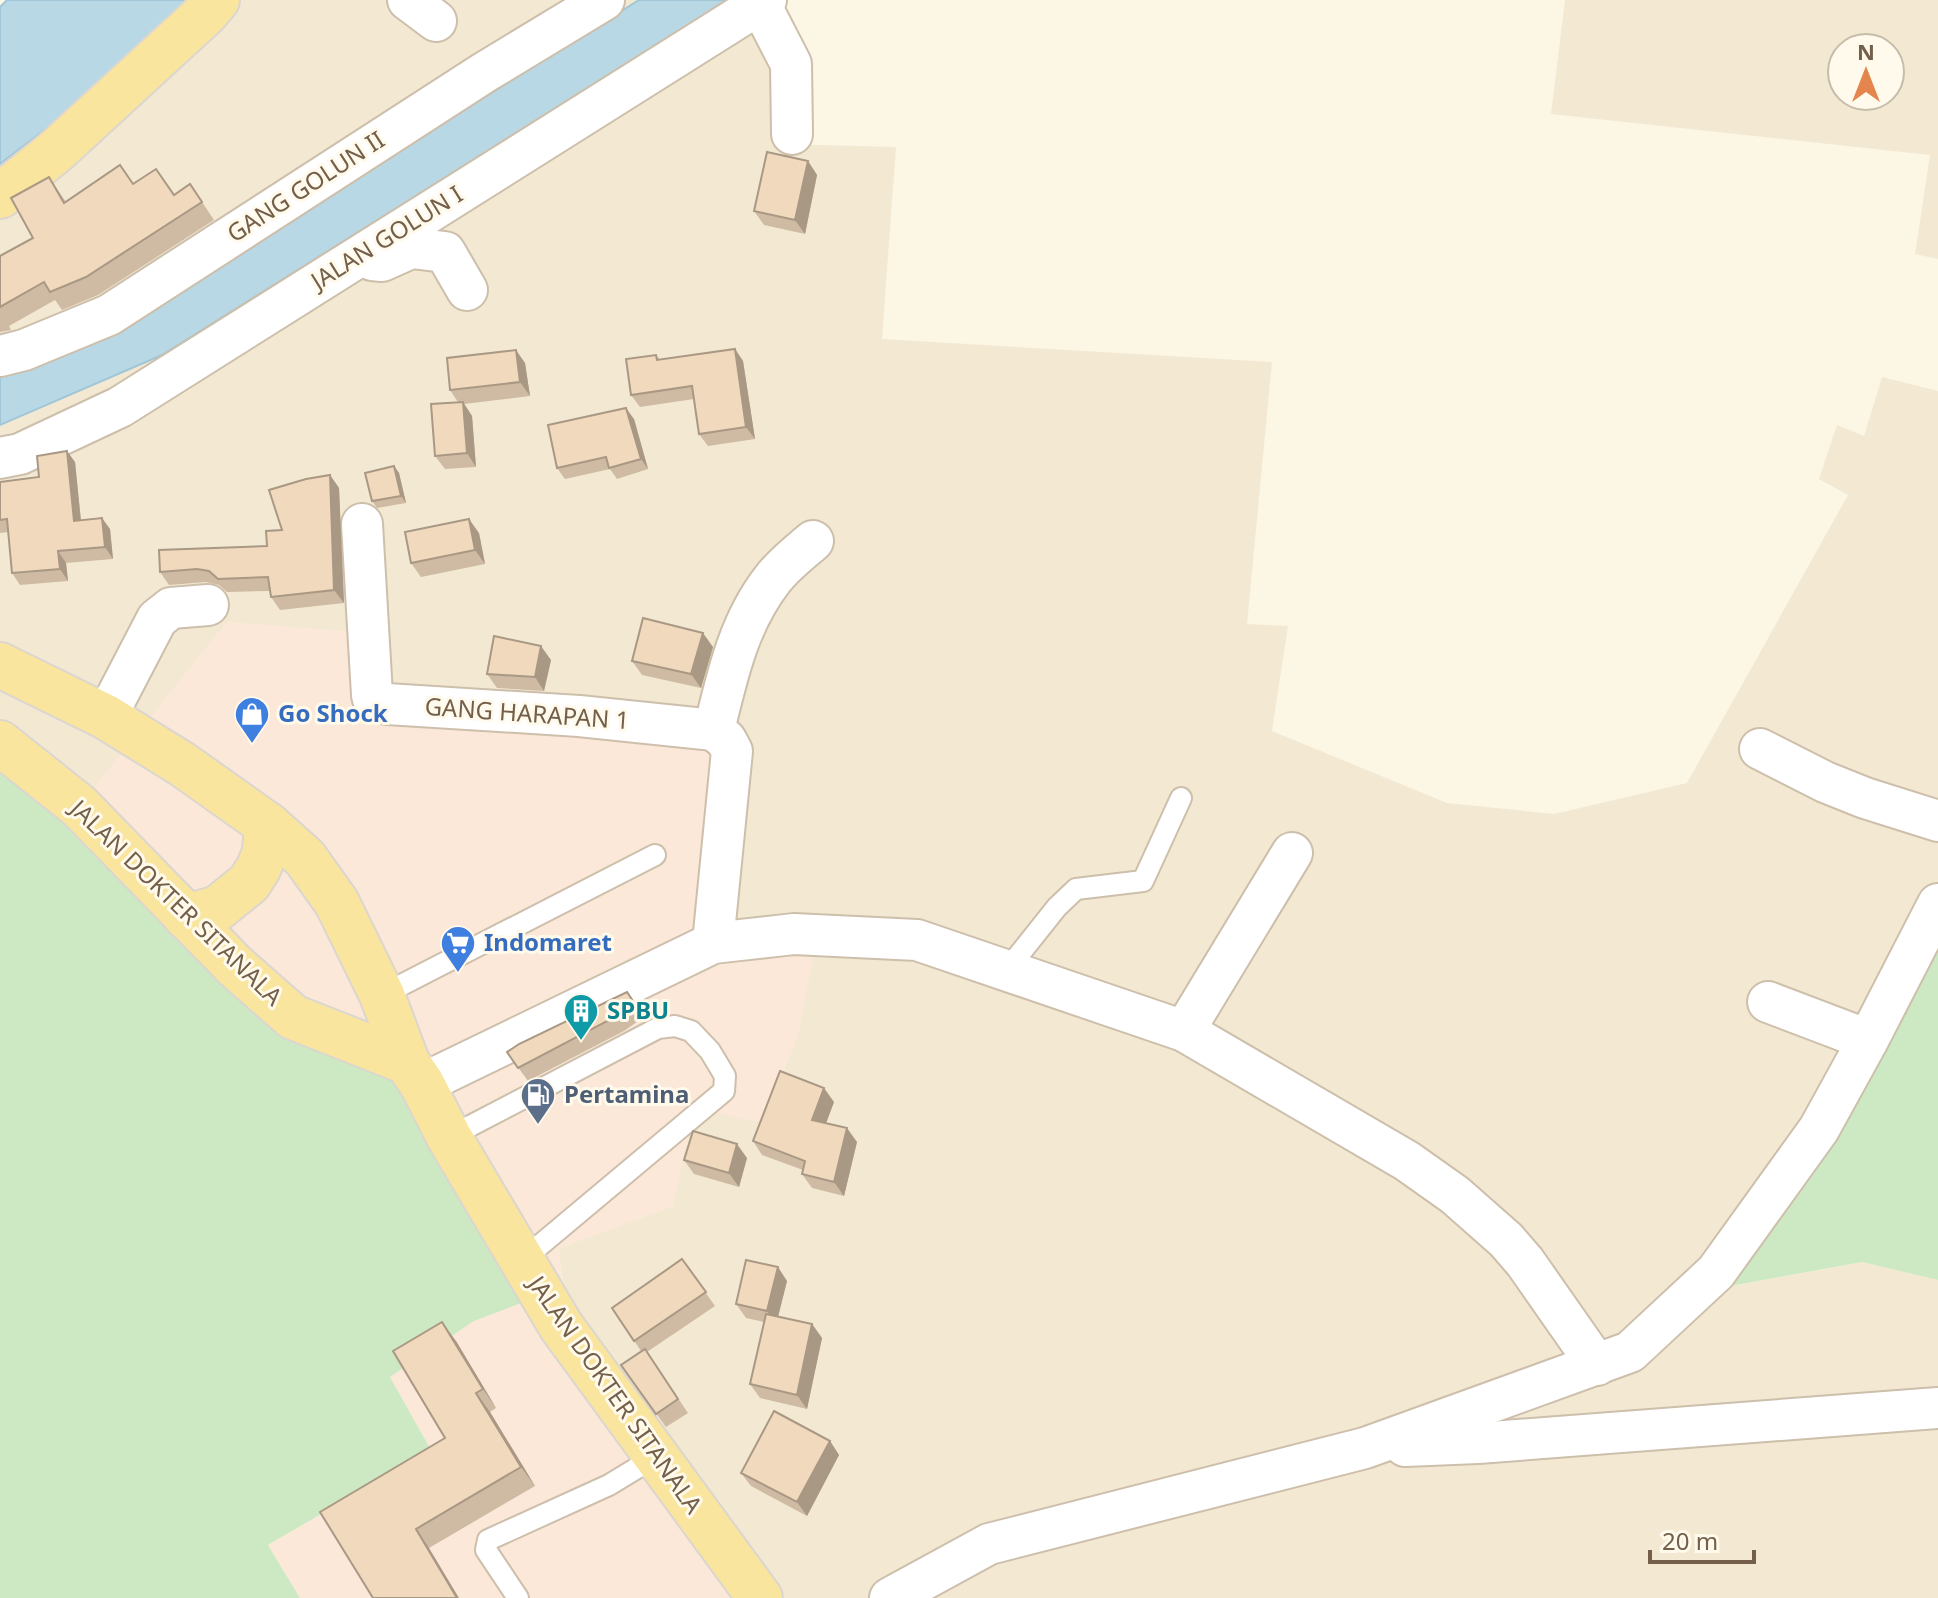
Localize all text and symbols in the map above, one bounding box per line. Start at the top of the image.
north arrow [1826,32,1906,112]
text: N [1857,36,1875,66]
street label: GANG GOLUN II [220,122,390,249]
street label: JALAN GOLUN I [302,177,468,298]
street label: GANG HARAPAN 1 [424,689,631,736]
shop icon: Go Shock [233,695,271,745]
place label: Go Shock [278,696,388,729]
street label: JALAN DOKTER SITANALA [62,790,291,1013]
supermarket icon: Indomaret [439,924,477,974]
place label: Indomaret [484,925,612,958]
building icon: SPBU [562,992,600,1042]
place label: SPBU [607,993,669,1026]
fuel station icon: Pertamina [519,1076,557,1126]
place label: Pertamina [564,1077,689,1110]
street label: JALAN DOKTER SITANALA [520,1267,711,1520]
scale bar [1650,1514,1754,1564]
text: 20 m [1662,1524,1718,1557]

